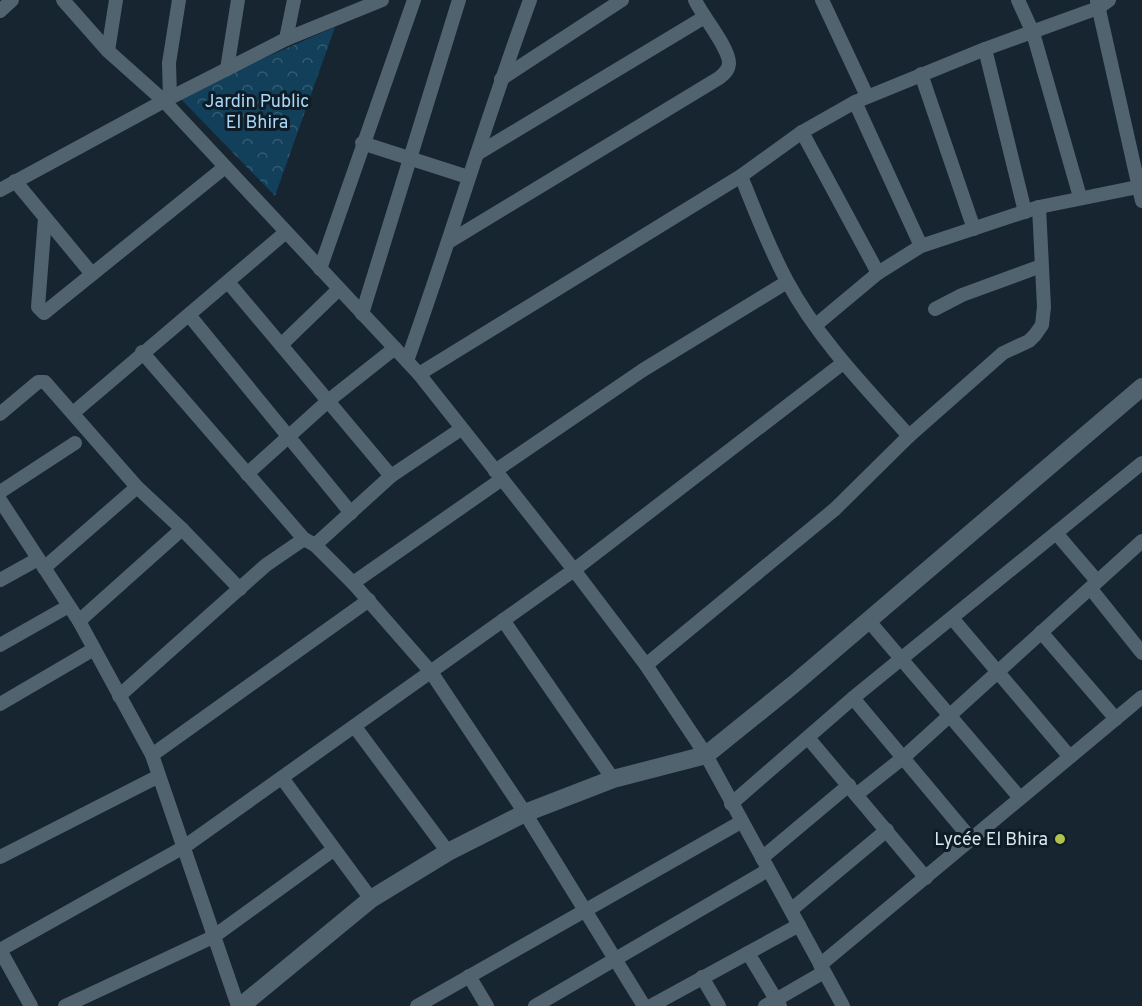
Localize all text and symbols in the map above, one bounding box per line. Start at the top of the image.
park label: Jardin Public El Bhira [205,91,309,135]
place label: Lycée El Bhira [934,829,1048,852]
marker: Lycée El Bhira [1053,832,1067,846]

